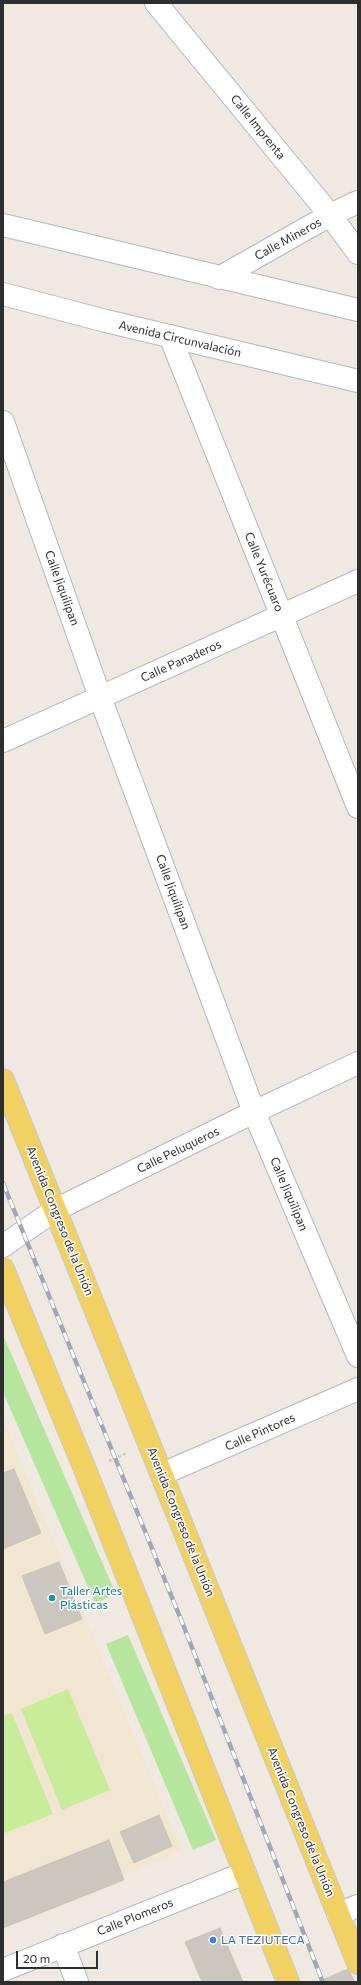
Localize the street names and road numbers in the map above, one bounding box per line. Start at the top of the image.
street label: Calle Imprenta [228,92,288,162]
street label: Calle Mineros [252,215,324,263]
street label: Avenida Circunvalación [117,318,243,360]
street label: Calle Yurécuaro [241,530,287,614]
street label: Calle Jiquilipan [42,548,82,628]
street label: Calle Panaderos [139,637,223,685]
street label: Calle Jiquilipan [153,852,193,932]
street label: Calle Peluqueros [135,1124,221,1176]
street label: Avenida Congreso de la Unión [23,1144,97,1298]
street label: Calle Jiquilipan [267,1155,311,1233]
street label: Calle Pintores [223,1410,297,1454]
street label: Avenida Congreso de la Unión [144,1445,218,1599]
street label: Avenida Congreso de la Unión [264,1745,338,1899]
street label: Calle Plomeros [95,1895,175,1939]

